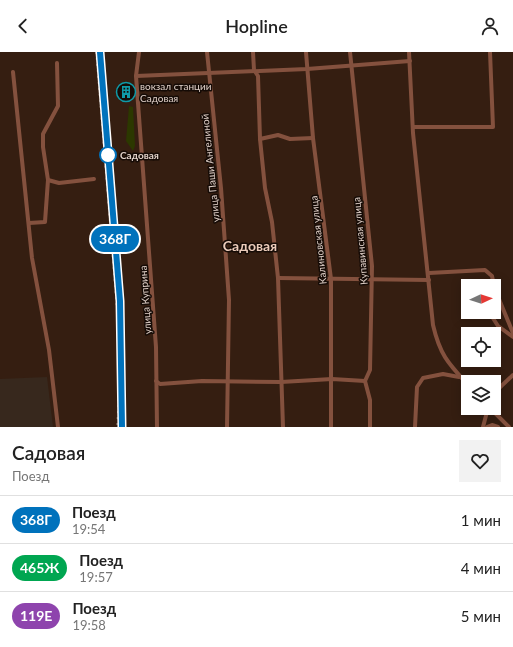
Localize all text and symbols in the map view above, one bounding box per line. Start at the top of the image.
icon: back [12,15,34,37]
text: Hopline [225,15,288,37]
icon: person [479,15,501,37]
place label: вокзал станции Садовая [140,80,212,104]
building icon: вокзал станции Садовая [115,81,137,103]
street label: улица Паши Ангелиной [198,113,222,223]
marker: Садовая [99,146,117,164]
place label: Садовая [120,149,159,161]
street label: Калиновская улица [307,195,329,285]
street label: Купавинская улица [350,197,370,285]
line badge: 368Г [87,226,143,252]
text: 368Г [99,230,131,247]
district label: Садовая [223,237,277,254]
street label: улица Куприна [137,265,153,335]
north arrow [461,279,501,319]
map controls [461,279,501,415]
button: locate [461,327,501,367]
button: layers [461,375,501,415]
button: heart [459,440,501,482]
text: Садовая [12,441,85,464]
text: Поезд [12,468,49,484]
text: Поезд [72,503,116,521]
text: 368Г [20,511,52,528]
text: 1 мин [461,511,501,529]
text: 19:54 [72,521,105,537]
text: Поезд [79,551,123,569]
text: 465Ж [20,559,59,576]
text: 4 мин [461,559,501,577]
text: 19:57 [79,569,113,585]
text: Поезд [72,599,116,617]
text: 119Е [20,607,52,624]
text: 5 мин [461,607,501,625]
text: 19:58 [72,617,106,633]

